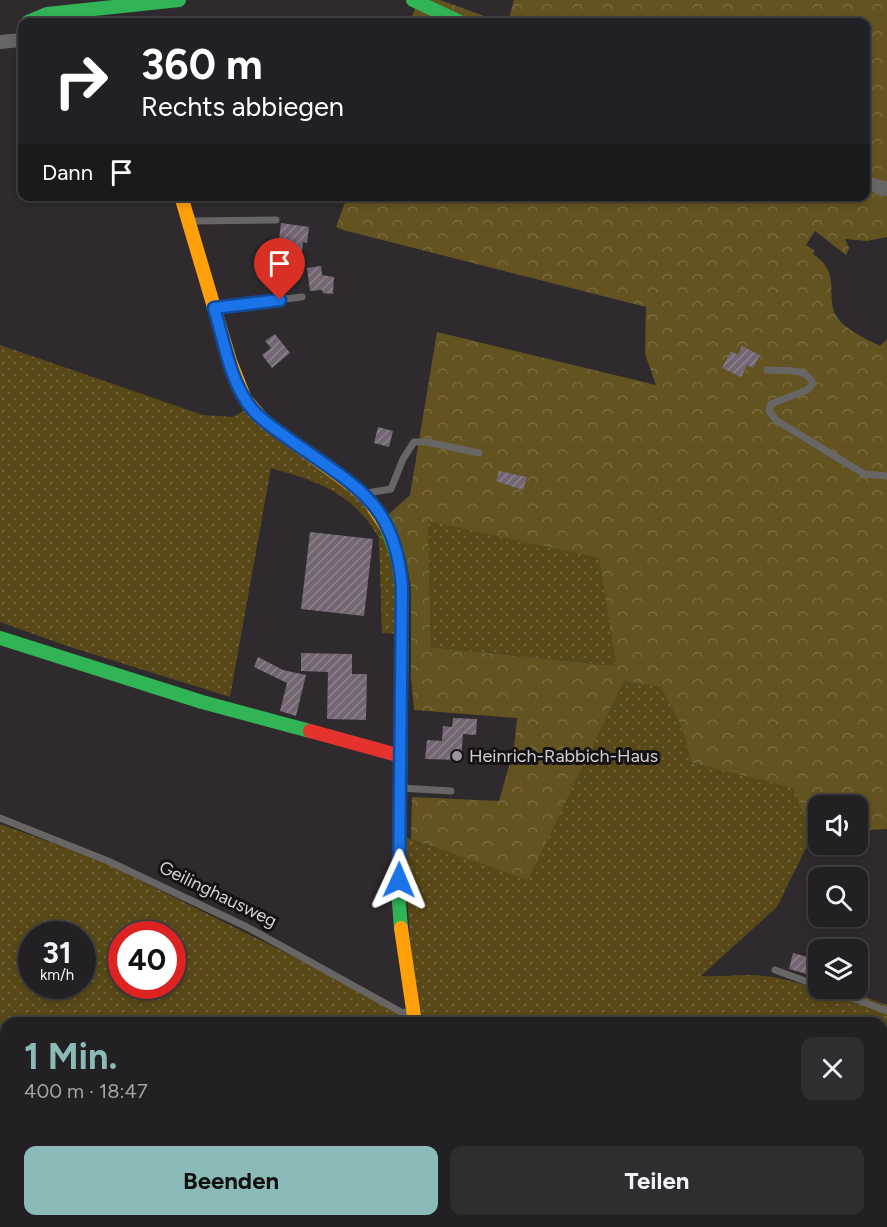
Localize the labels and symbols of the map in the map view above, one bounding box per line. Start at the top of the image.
pin [254,238,305,300]
place label: Heinrich-Rabbich-Haus [469,745,658,767]
marker: Heinrich-Rabbich-Haus [450,749,464,763]
position arrow [367,848,431,912]
street label: Geilinghausweg [155,856,281,932]
speed limit sign: 40 [108,921,186,999]

